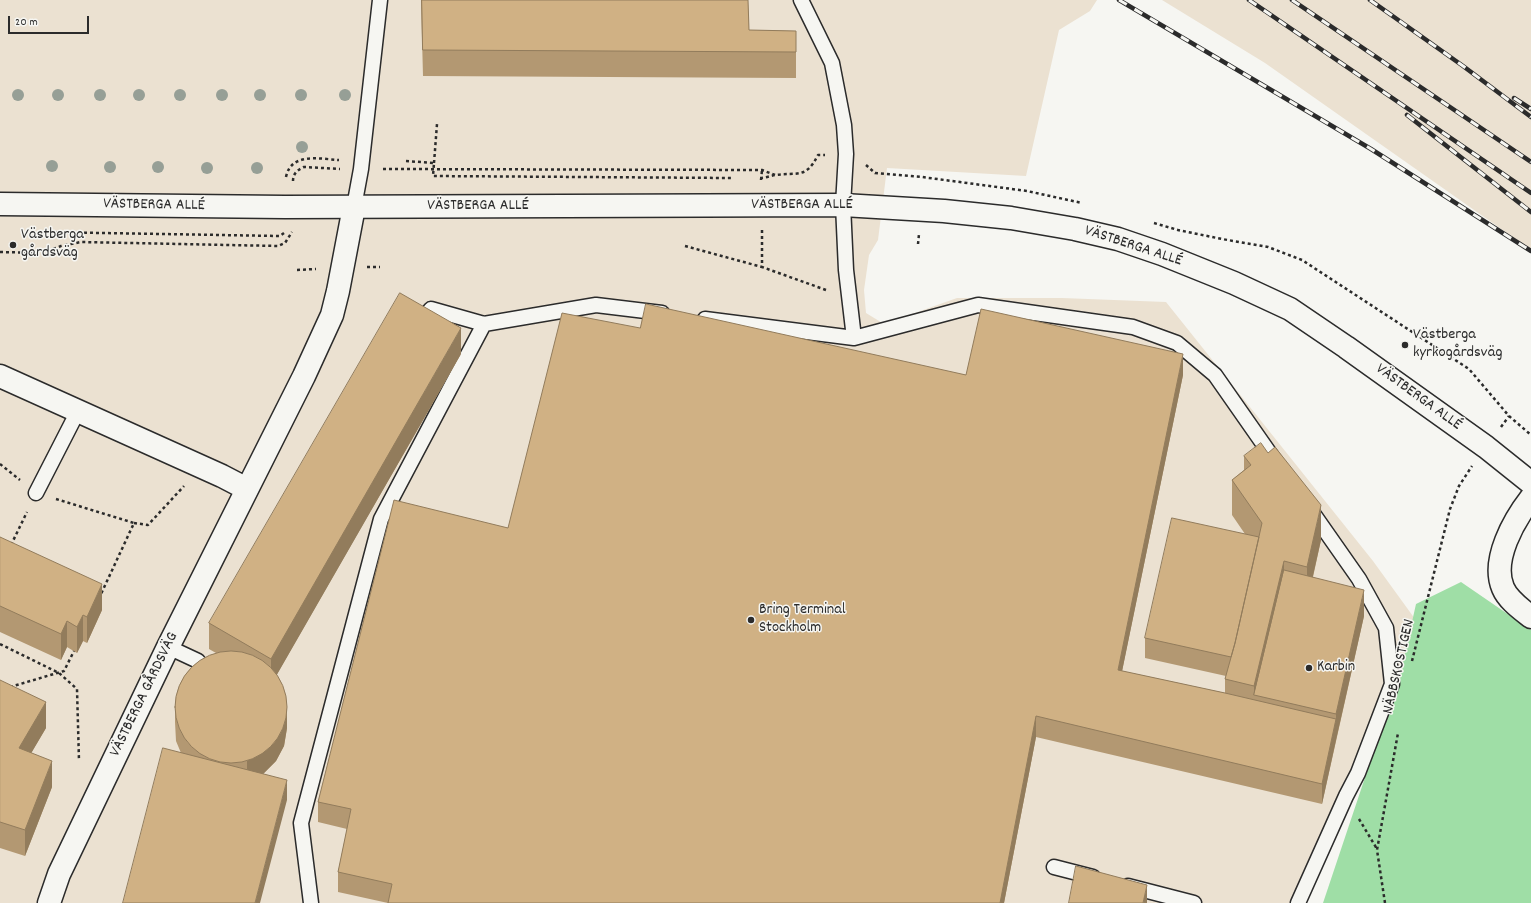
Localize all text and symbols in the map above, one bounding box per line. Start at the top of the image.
scale bar [10,8,91,34]
text: 20 m [15,14,38,31]
street label: VÄSTBERGA ALLÉ [103,196,205,216]
street label: VÄSTBERGA ALLÉ [751,196,853,216]
street label: VÄSTBERGA ALLÉ [427,197,529,217]
street label: VÄSTBERGA ALLÉ [1082,222,1184,272]
place label: Västberga gårdsväg [21,226,84,264]
marker: Västberga gårdsväg [8,240,18,250]
place label: Västberga kyrkogårdsväg [1413,326,1502,364]
marker: Västberga kyrkogårdsväg [1400,340,1410,350]
street label: VÄSTBERGA ALLÉ [1371,360,1465,436]
place label: Bring Terminal Stockholm [759,601,846,639]
marker: Bring Terminal Stockholm [746,615,756,625]
street label: NÄBBSKOSTIGEN [1380,618,1420,716]
street label: VÄSTBERGA GÅRDSVÄG [107,630,183,760]
place label: Karbin [1317,658,1355,678]
marker: Karbin [1304,663,1314,673]

